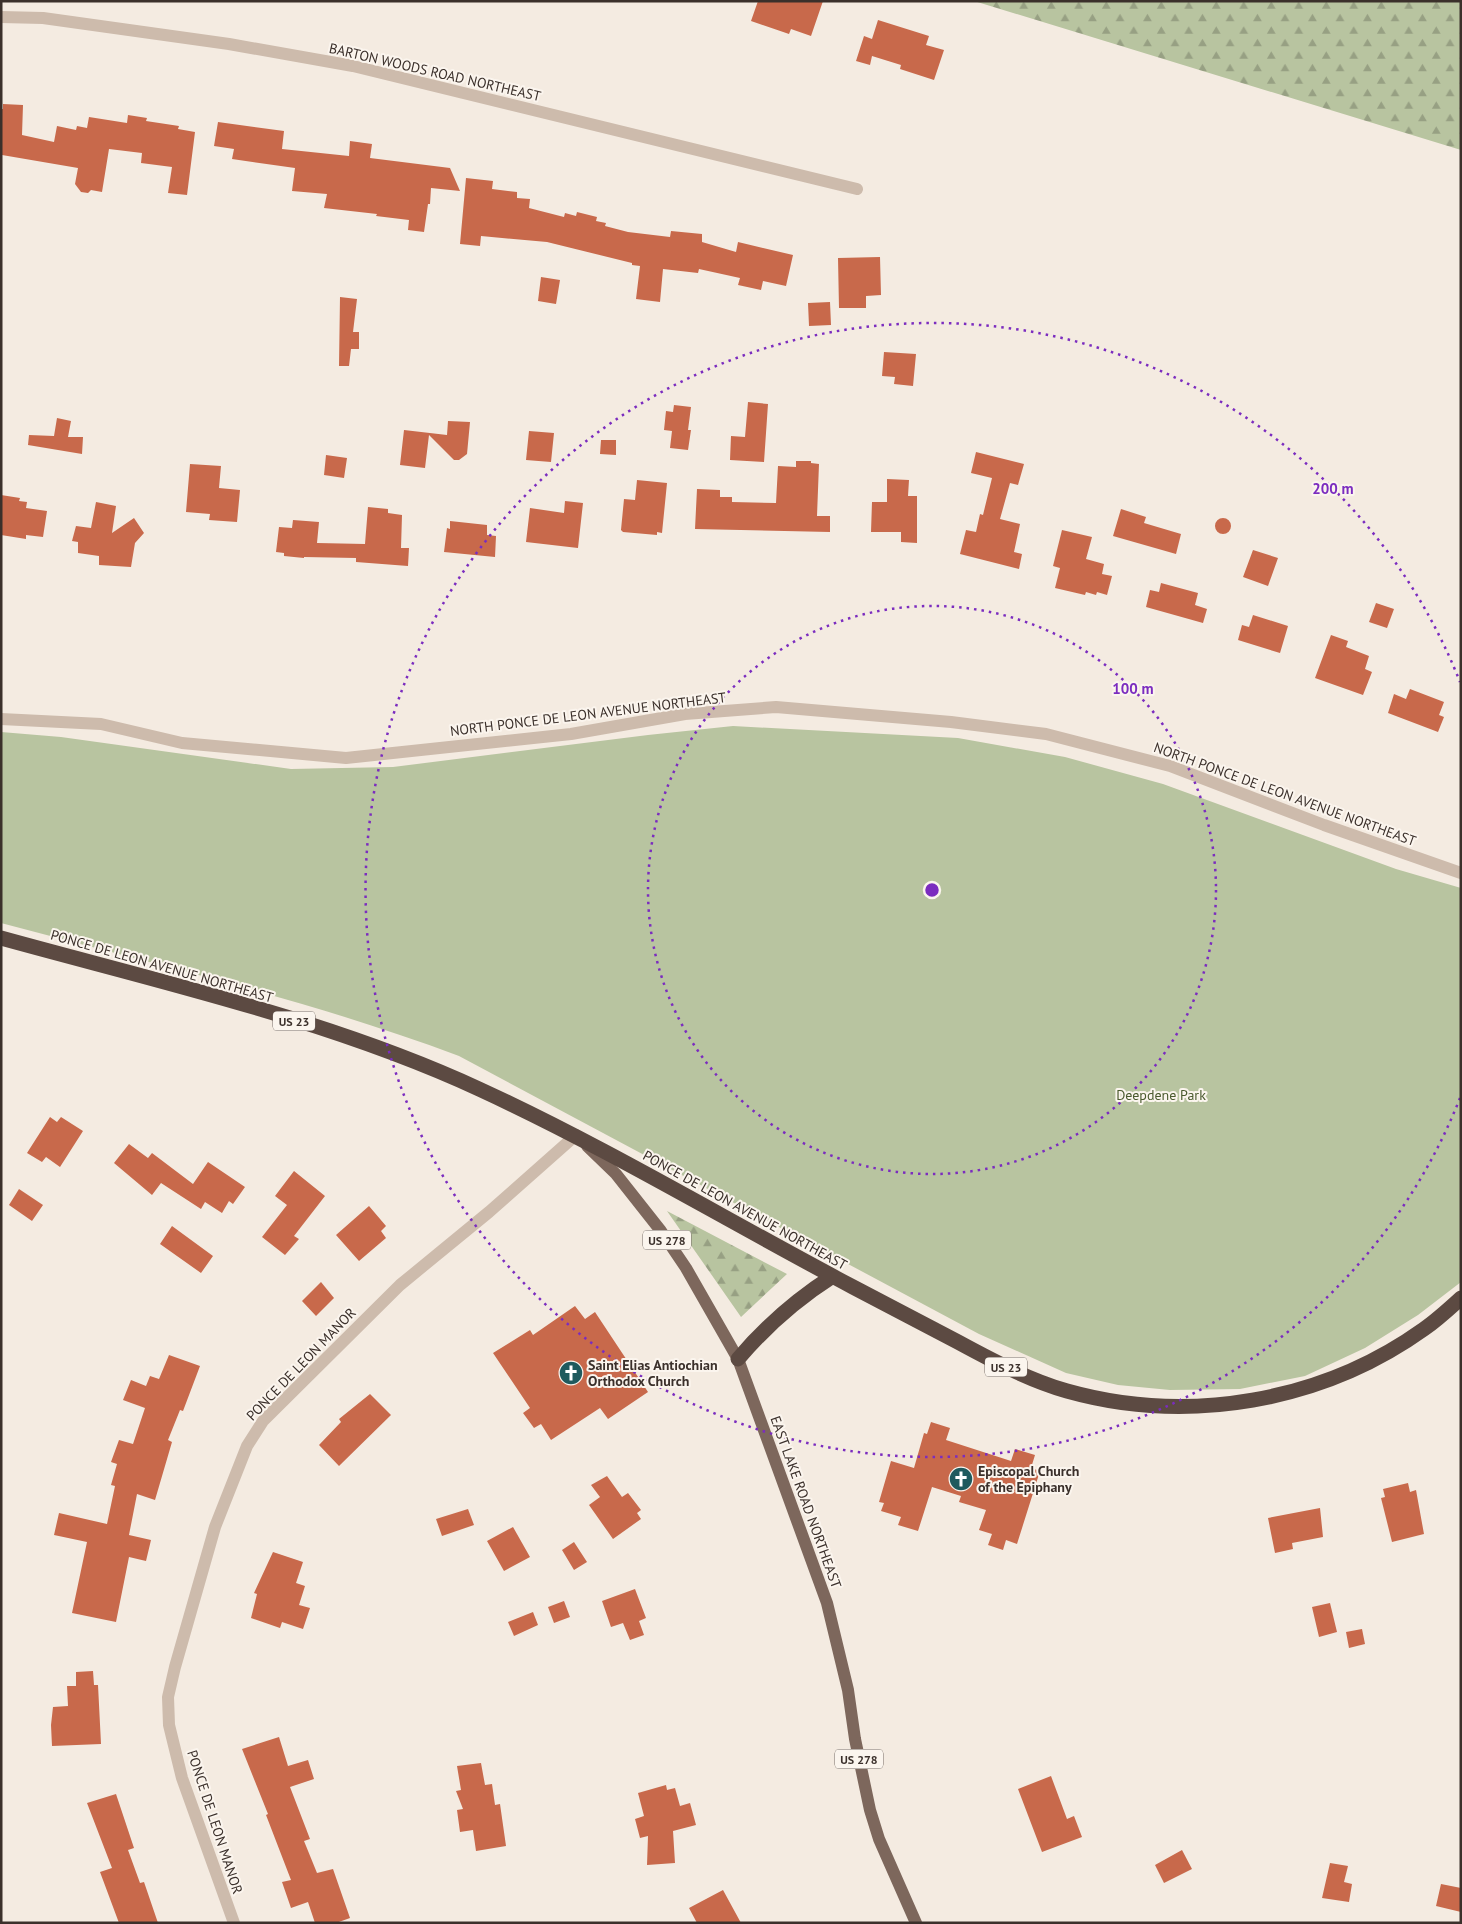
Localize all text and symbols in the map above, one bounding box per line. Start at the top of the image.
street label: BARTON WOODS ROAD NORTHEAST [327,39,543,105]
text: 200 m [1312,479,1354,498]
text: 100 m [1112,679,1154,698]
street label: NORTH PONCE DE LEON AVENUE NORTHEAST [449,688,727,740]
street label: NORTH PONCE DE LEON AVENUE NORTHEAST [1151,738,1419,850]
centre of rings [923,881,941,899]
street label: PONCE DE LEON AVENUE NORTHEAST [49,926,276,1006]
road number: US 23 [273,1011,315,1030]
park label: Deepdene Park [1116,1086,1206,1104]
street label: PONCE DE LEON AVENUE NORTHEAST [640,1146,850,1274]
road number: US 278 [643,1230,691,1250]
street label: PONCE DE LEON MANOR [242,1304,360,1424]
place label: Saint Elias Antiochian Orthodox Church [588,1356,718,1390]
road number: US 23 [985,1358,1027,1376]
church icon: Saint Elias Antiochian Orthodox Church [558,1360,584,1386]
street label: EAST LAKE ROAD NORTHEAST [766,1413,846,1591]
place label: Episcopal Church of the Epiphany [978,1462,1079,1496]
church icon: Episcopal Church of the Epiphany [948,1466,974,1492]
street label: PONCE DE LEON MANOR [183,1748,247,1896]
road number: US 278 [835,1750,883,1768]

